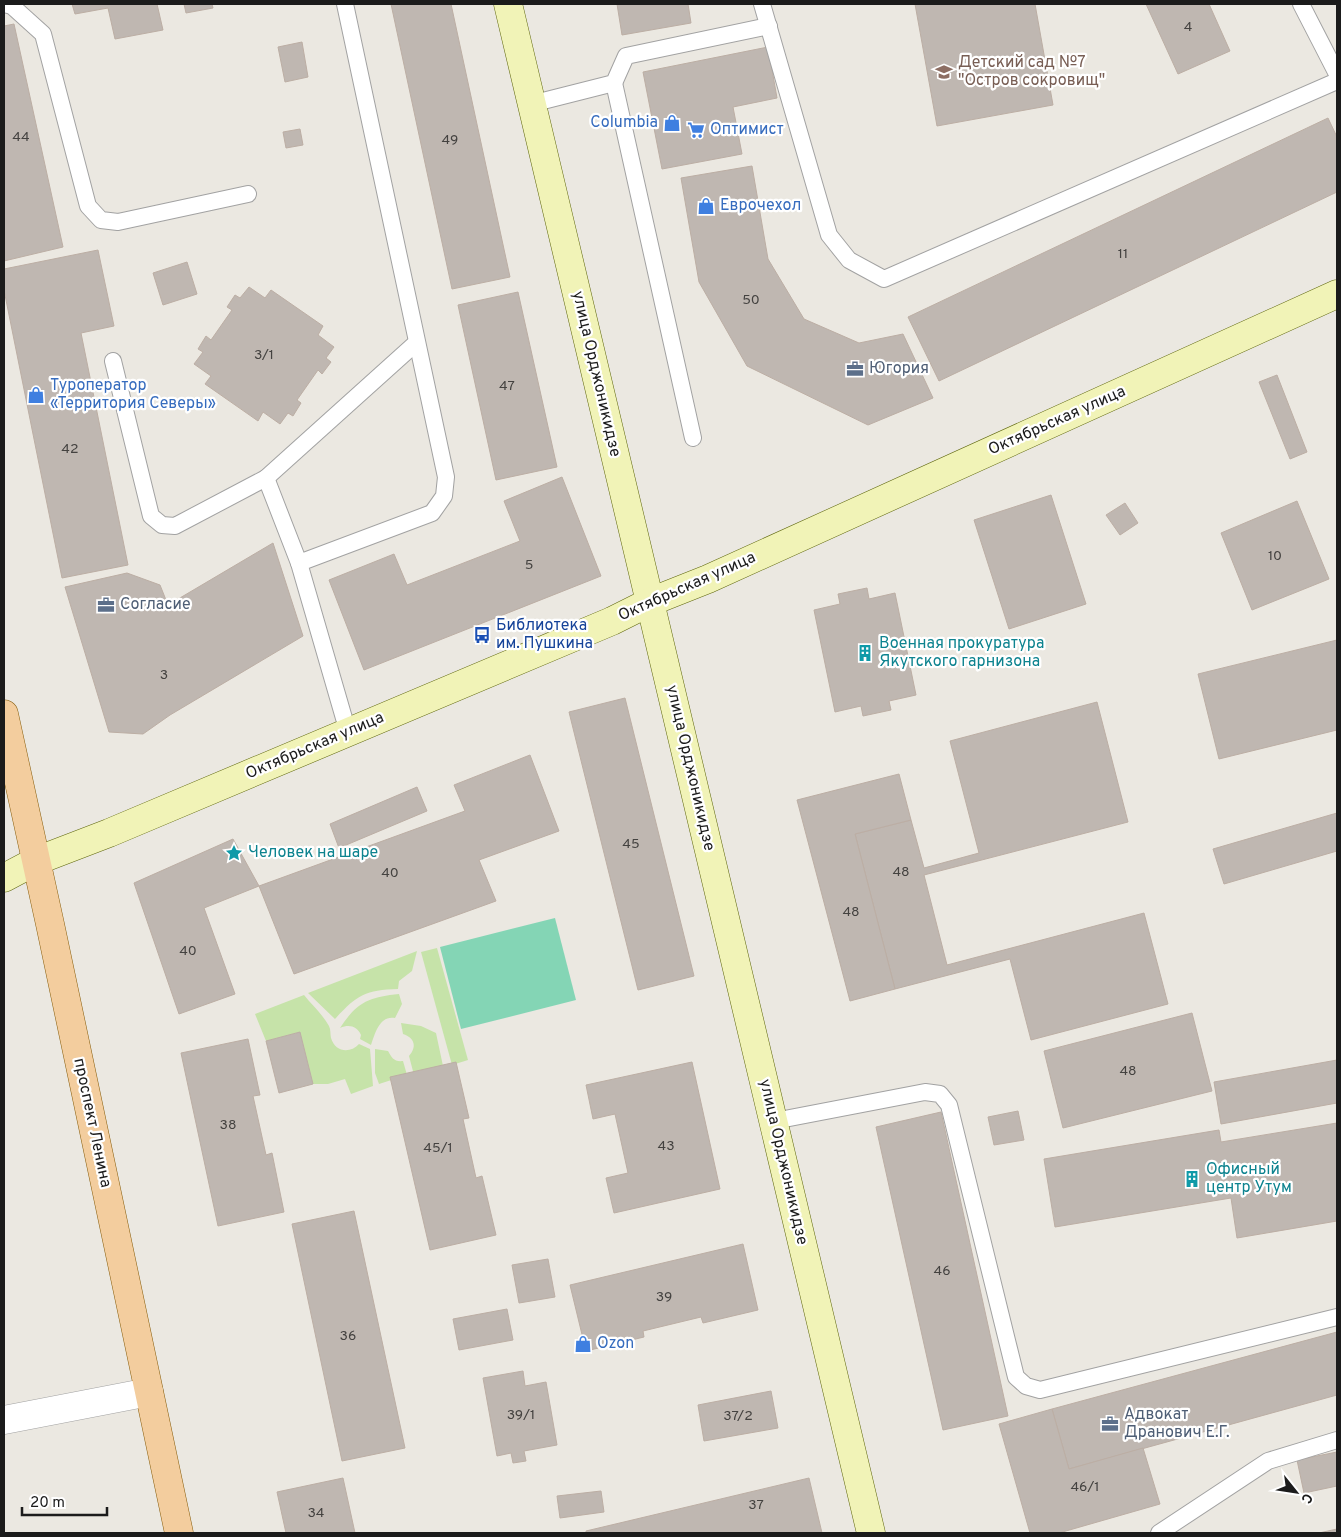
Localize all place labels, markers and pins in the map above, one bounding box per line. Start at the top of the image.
place label: Детский сад №7 "Остров сокровищ" [958,53,1105,91]
school or university icon: Детский сад №7 "Остров сокровищ" [934,62,954,82]
place label: Columbia [590,113,658,133]
shop icon: Columbia [662,113,682,133]
supermarket icon: Оптимист [686,120,706,140]
place label: Оптимист [710,120,784,140]
shop icon: Еврочехол [696,196,716,216]
place label: Еврочехол [720,196,801,216]
office icon: Югория [845,359,865,379]
place label: Югория [869,359,929,379]
place label: Туроператор «Территория Северы» [50,376,216,414]
shop icon: Туроператор «Территория Северы» [26,385,46,405]
office icon: Согласие [96,595,116,615]
place label: Согласие [120,595,191,615]
place label: Библиотека им. Пушкина [496,616,593,654]
bus stop icon: Библиотека им. Пушкина [472,625,492,645]
place label: Военная прокуратура Якутского гарнизона [879,634,1044,672]
building icon: Военная прокуратура Якутского гарнизона [855,643,875,663]
place icon: Человек на шаре [224,843,244,863]
place label: Человек на шаре [248,843,378,863]
place label: Офисный центр Утум [1206,1160,1292,1198]
building icon: Офисный центр Утум [1182,1169,1202,1189]
shop icon: Ozon [573,1334,593,1354]
place label: Ozon [597,1334,634,1354]
place label: Адвокат Дранович Е.Г. [1124,1405,1230,1443]
office icon: Адвокат Дранович Е.Г. [1100,1414,1120,1434]

